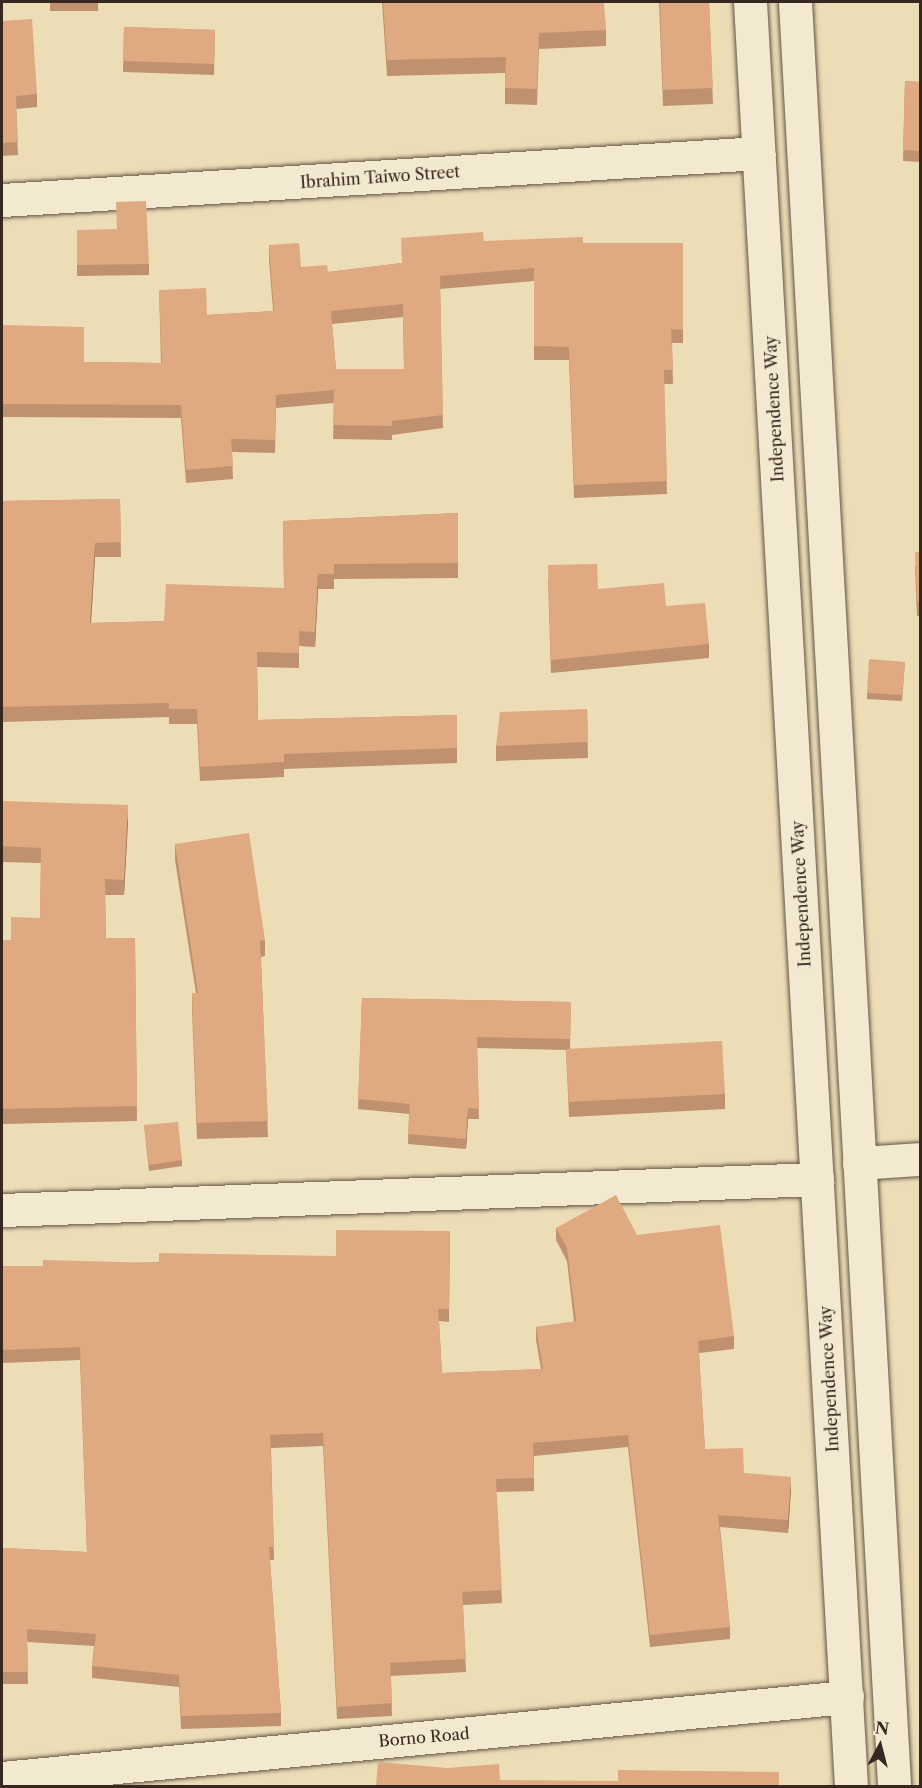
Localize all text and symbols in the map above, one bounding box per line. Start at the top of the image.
street label: Ibrahim Taiwo Street [299,162,461,192]
street label: Independence Way [761,335,787,483]
street label: Independence Way [788,820,814,968]
street label: Independence Way [816,1305,842,1453]
north arrow [850,1716,910,1776]
text: N [874,1717,890,1739]
street label: Borno Road [378,1723,470,1751]

